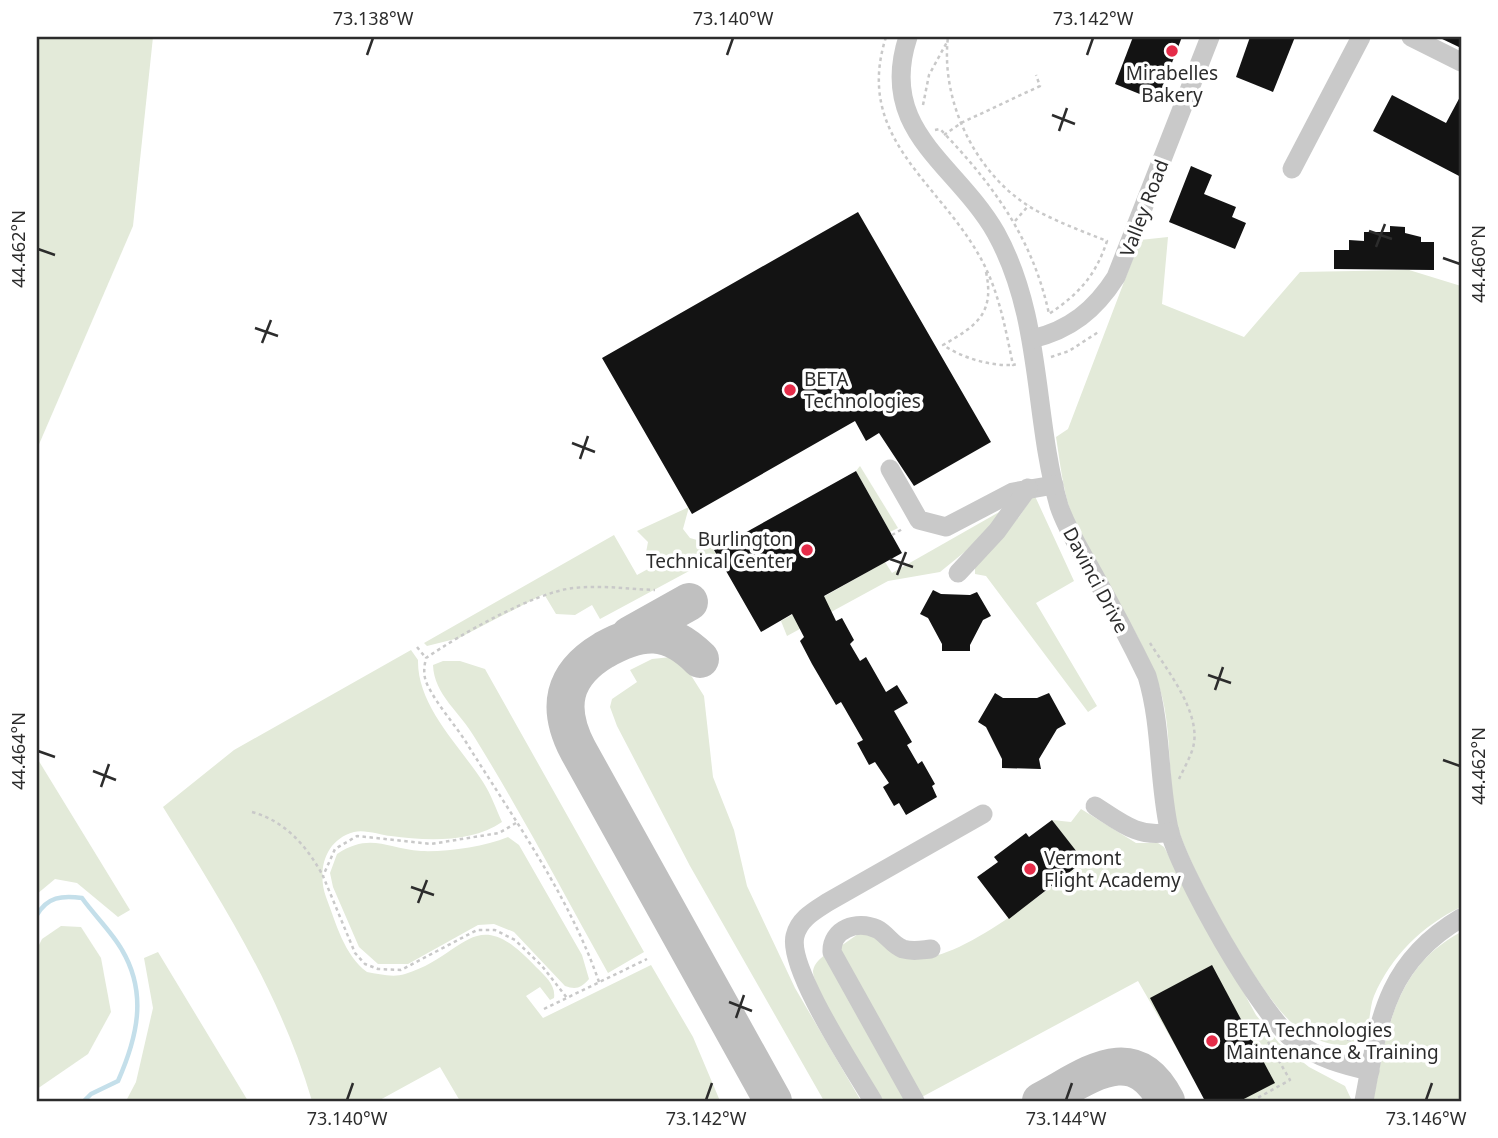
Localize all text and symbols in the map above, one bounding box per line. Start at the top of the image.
text: 73.138°W [333,6,414,30]
text: 73.140°W [693,6,774,30]
text: 73.142°W [1053,6,1134,30]
marker: Mirabelles Bakery [1164,43,1180,59]
place label: Mirabelles Bakery [1126,60,1218,108]
street label: Valley Road [1114,156,1174,260]
text: 44.462°N [6,210,30,288]
text: 44.460°N [1466,225,1490,303]
place label: BETA Technologies [804,366,921,414]
marker: BETA Technologies [782,382,798,398]
street label: Davinci Drive [1057,522,1135,638]
place label: Burlington Technical Center [646,526,793,574]
marker: Burlington Technical Center [799,542,815,558]
text: 44.464°N [6,712,30,790]
text: 44.462°N [1466,727,1490,805]
place label: Vermont Flight Academy [1044,845,1181,893]
marker: Vermont Flight Academy [1022,861,1038,877]
place label: BETA Technologies Maintenance & Training [1226,1017,1439,1065]
marker: BETA Technologies Maintenance & Training [1204,1033,1220,1049]
text: 73.140°W [307,1106,388,1130]
text: 73.142°W [666,1106,747,1130]
text: 73.144°W [1026,1106,1107,1130]
text: 73.146°W [1386,1106,1467,1130]

